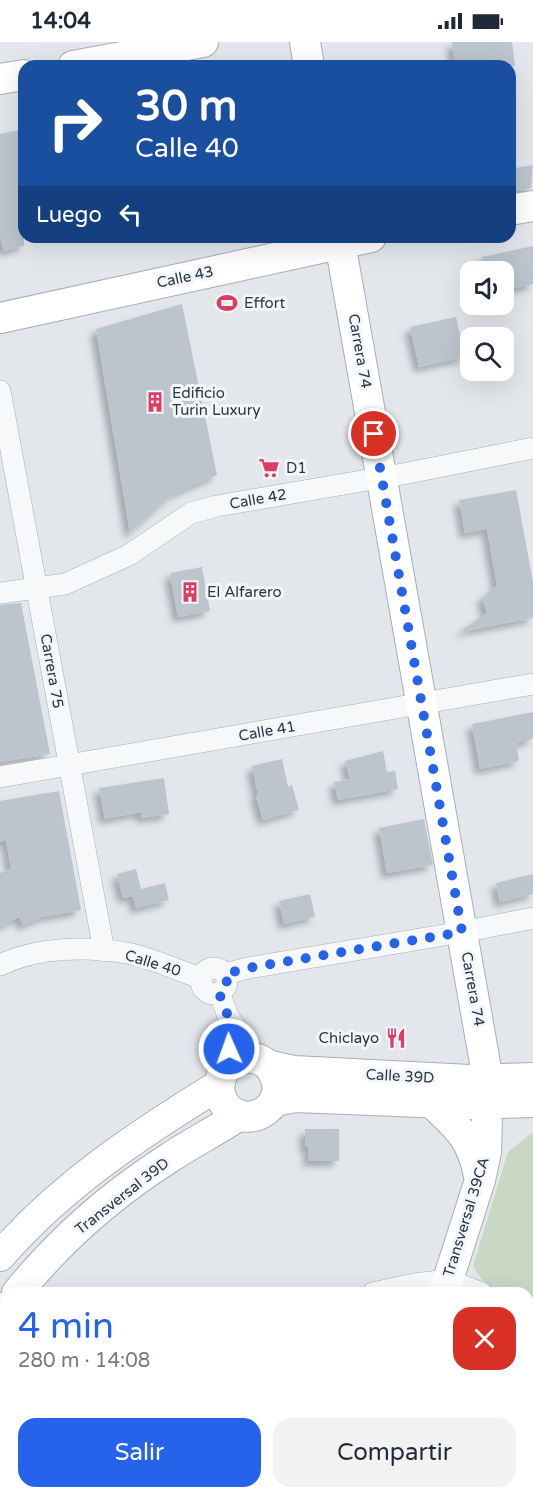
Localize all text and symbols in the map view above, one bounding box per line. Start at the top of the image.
text: 14:04 [30,8,91,34]
text: 30 m [135,81,237,132]
icon: right [36,84,114,162]
text: Calle 40 [135,132,239,165]
icon: left [114,198,147,231]
text: Luego [36,202,102,228]
map controls [460,261,514,381]
button: sound [460,261,514,315]
street label: Calle 43 [155,262,215,292]
sports icon: Effort [215,291,239,315]
place label: Effort [244,294,285,312]
street label: Carrera 74 [345,312,375,390]
button: search [460,327,514,381]
place label: Edificio Turin Luxury [172,384,261,419]
building icon: Edificio Turin Luxury [143,390,167,414]
pin [348,408,399,459]
icon: arrive [357,417,390,450]
supermarket icon: D1 [257,456,281,480]
place label: D1 [286,459,307,477]
street label: Calle 42 [228,485,288,513]
building icon: El Alfarero [178,580,202,604]
place label: El Alfarero [207,583,282,601]
street label: Carrera 75 [37,632,67,710]
street label: Calle 41 [237,717,297,745]
street label: Calle 40 [123,946,183,980]
street label: Carrera 74 [458,950,488,1028]
position arrow [197,1017,261,1081]
restaurant icon: Chiclayo [384,1026,408,1050]
place label: Chiclayo [319,1029,379,1047]
street label: Calle 39D [365,1065,435,1087]
street label: Transversal 39D [71,1154,173,1238]
street label: Transversal 39CA [439,1155,493,1279]
text: 4 min [18,1305,114,1348]
button: close [453,1307,516,1370]
text: 280 m · 14:08 [18,1349,150,1373]
button: Salir [18,1418,261,1487]
button: Compartir [273,1418,516,1487]

